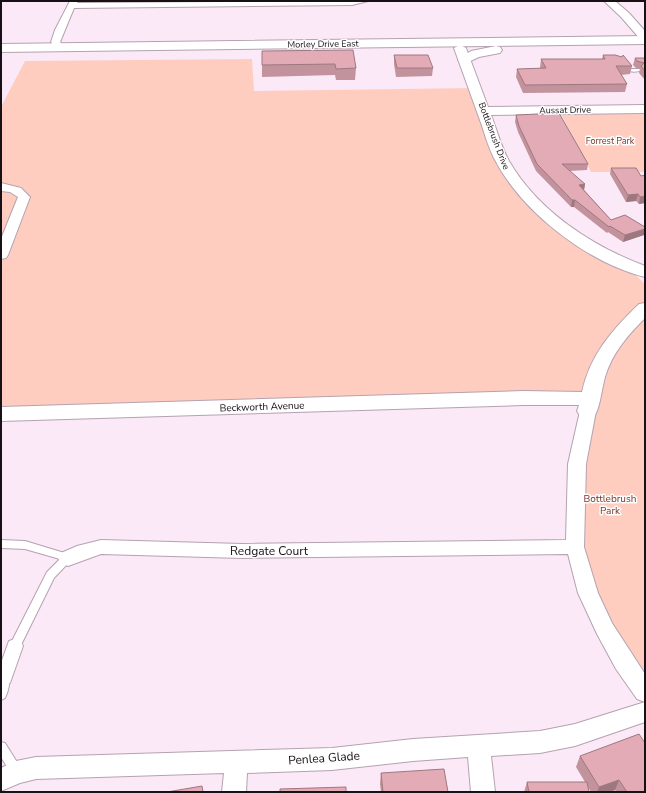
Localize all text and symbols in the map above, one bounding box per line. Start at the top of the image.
street label: Morley Drive East [287,37,360,51]
street label: Bottlebrush Drive [476,101,512,172]
street label: Aussat Drive [539,104,591,116]
park label: Forrest Park [586,135,635,147]
street label: Beckworth Avenue [219,399,305,415]
park label: Bottlebrush Park [584,492,636,518]
street label: Redgate Court [230,543,309,559]
street label: Penlea Glade [288,748,360,768]

